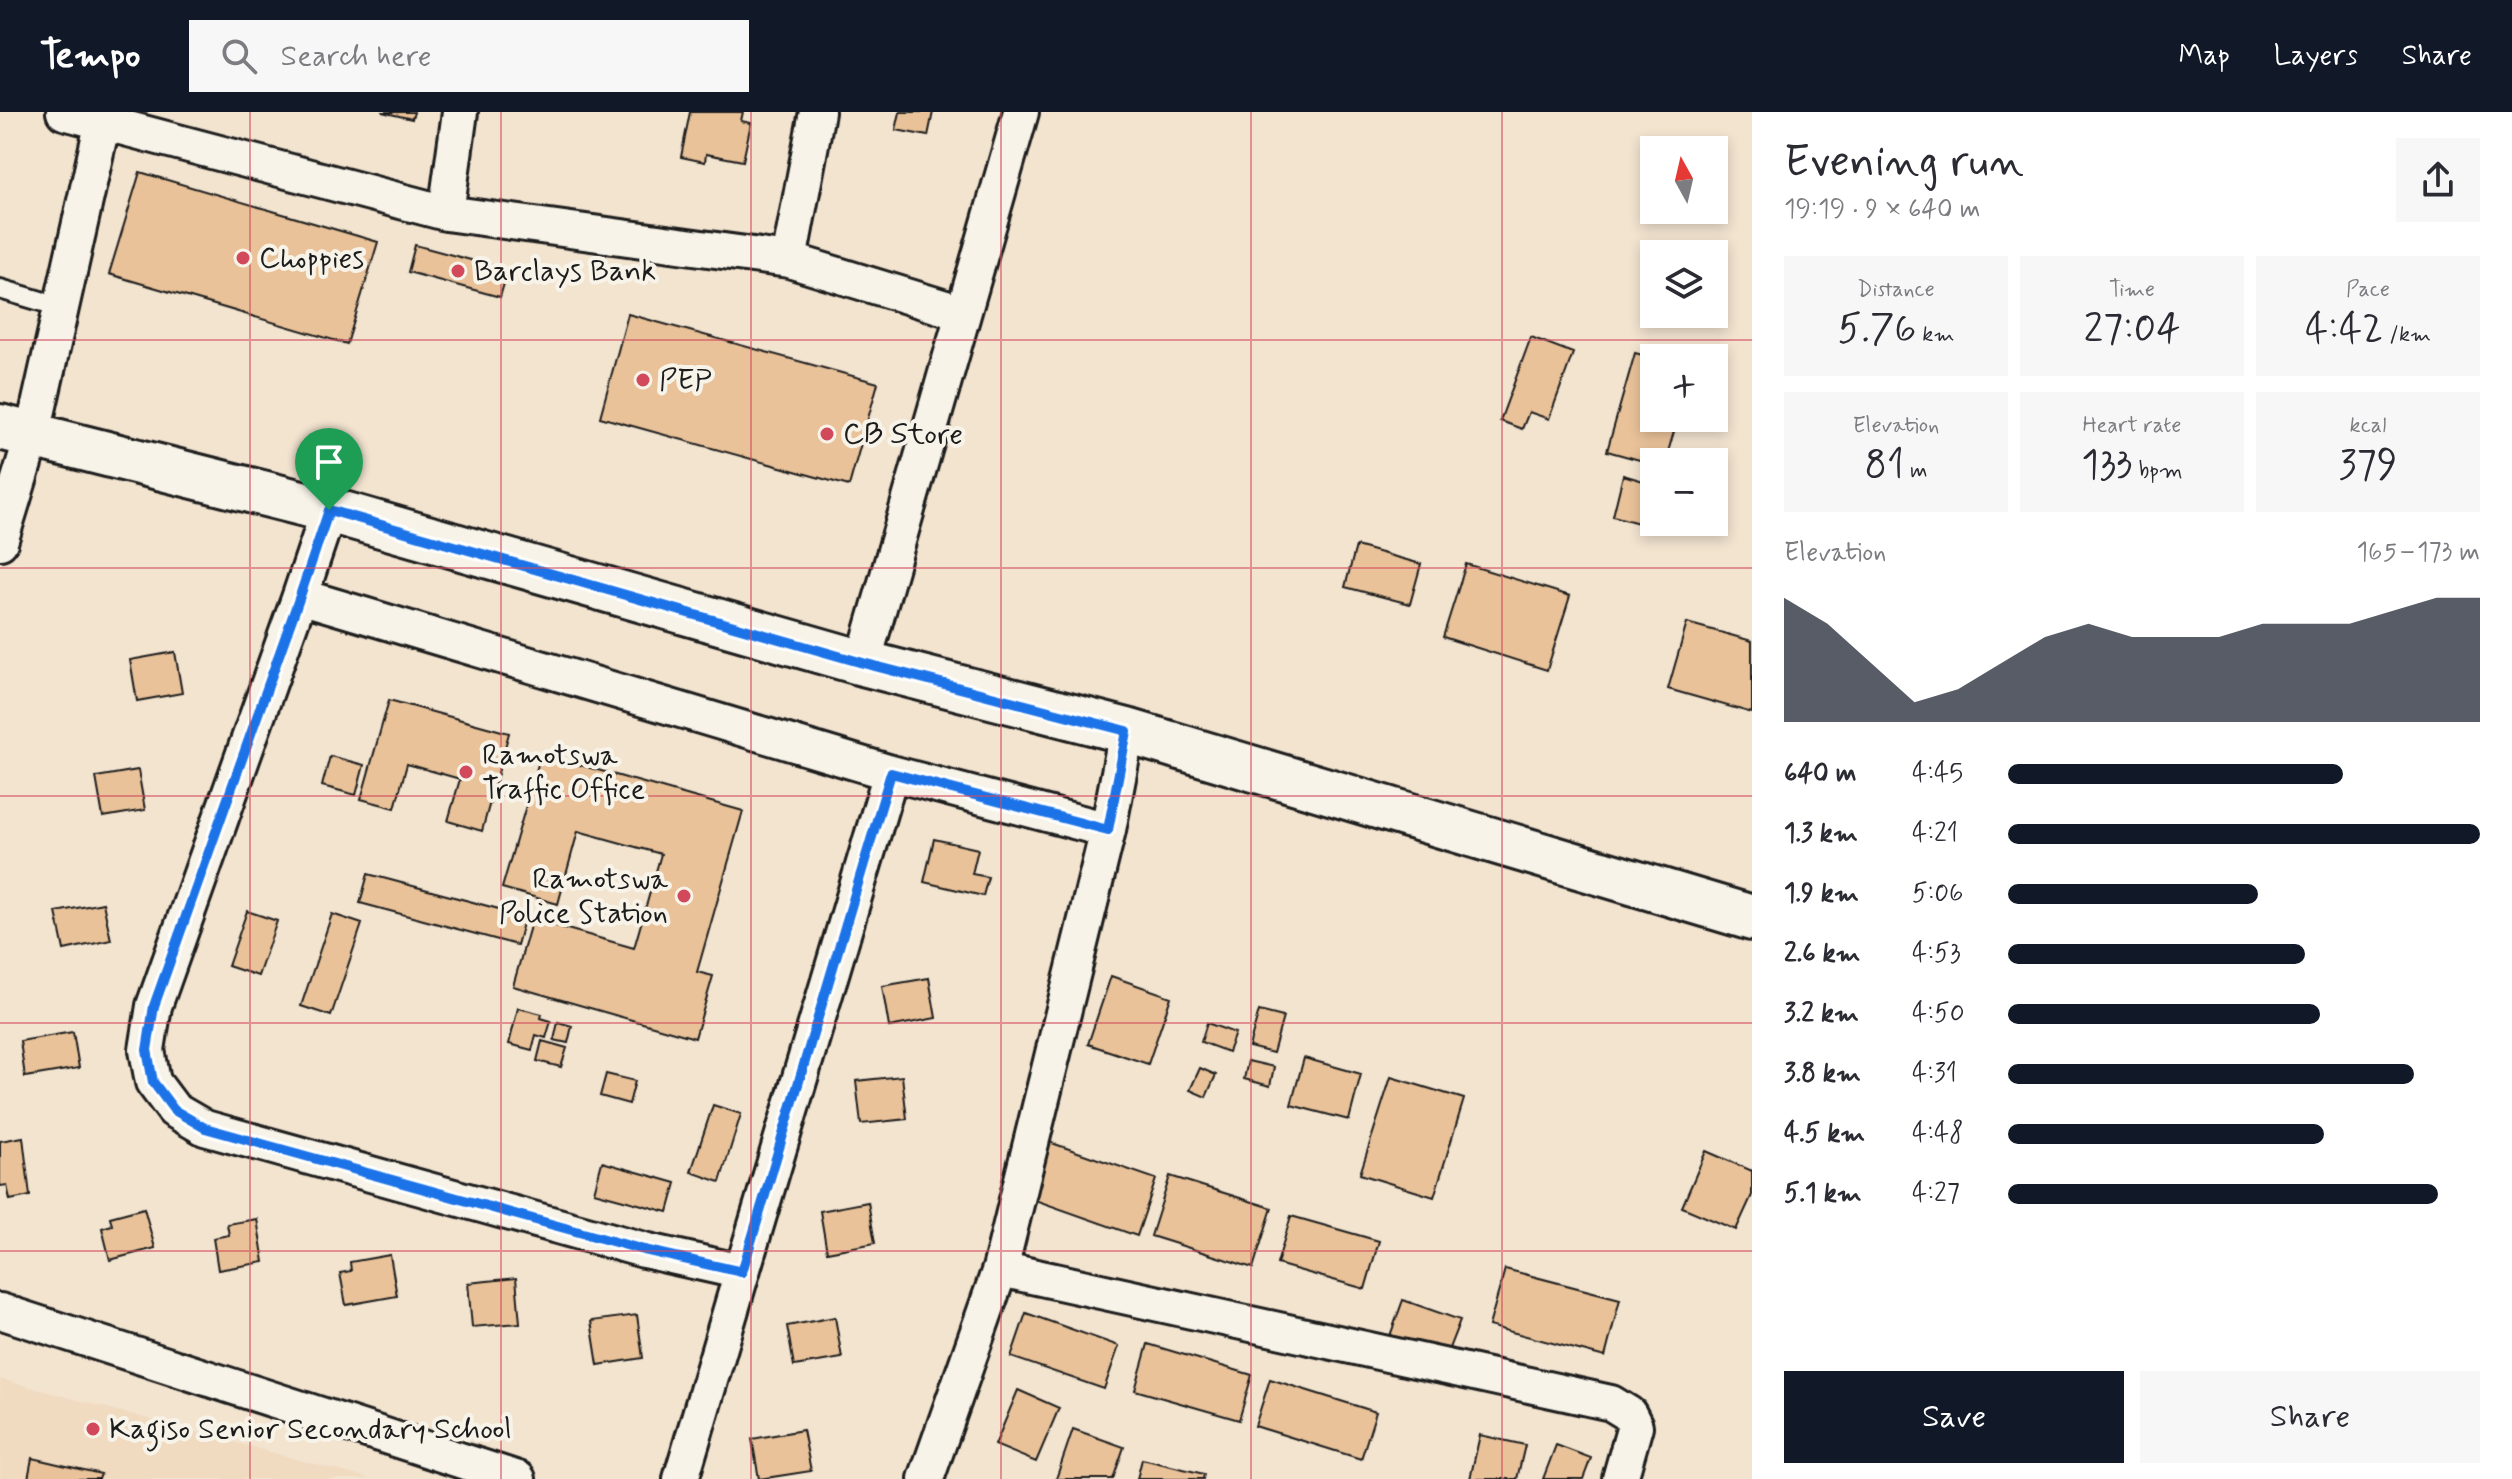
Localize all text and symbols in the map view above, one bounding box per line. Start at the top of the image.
search box [189,20,749,92]
text: Tempo [40,32,141,81]
icon: search [217,34,261,78]
text: Search here [281,37,432,76]
text: Map [2179,38,2230,75]
text: Layers [2274,38,2358,75]
text: Share [2402,38,2472,75]
text: Evening run [1784,134,2024,192]
north arrow [1640,136,1728,224]
map controls [1640,136,1728,536]
button: share [2396,138,2480,222]
text: 19:19 · 9 × 640 m [1784,193,1980,227]
place label: Choppies [259,239,364,278]
button: layers [1640,240,1728,328]
marker: Choppies [234,249,252,267]
place label: Barclays Bank [474,252,656,291]
marker: Barclays Bank [449,262,467,280]
text: Distance [1857,276,1935,304]
text: Time [2109,276,2155,304]
text: Pace [2346,276,2390,304]
text: 5.76 [1838,304,1916,356]
text: 27:04 [2083,304,2181,356]
text: 4:42 [2305,304,2383,356]
text: km [1916,321,1954,349]
text: /km [2383,321,2431,349]
button: + [1640,344,1728,432]
place label: PEP [659,361,712,400]
marker: PEP [634,371,652,389]
text: Elevation [1853,412,1939,440]
text: Heart rate [2083,412,2181,440]
text: kcal [2350,412,2386,440]
place label: CB Store [843,415,963,454]
marker: CB Store [818,425,836,443]
pin [295,428,363,510]
icon: arrive [307,440,351,484]
text: 81 [1864,440,1904,492]
text: 133 [2081,440,2132,492]
text: 379 [2338,440,2398,492]
button: − [1640,448,1728,536]
text: m [1904,457,1928,485]
text: bpm [2132,457,2183,485]
text: Elevation [1784,536,1886,570]
text: 165–173 m [2356,536,2480,570]
place label: Ramotswa Traffic Office [482,736,645,809]
text: 640 m [1784,757,1856,791]
text: 4:45 [1912,757,1963,791]
marker: Ramotswa Traffic Office [457,763,475,781]
text: 1.3 km [1784,817,1858,851]
text: 4:21 [1912,817,1958,851]
place label: Ramotswa Police Station [499,860,669,933]
text: 1.9 km [1784,877,1859,911]
text: 5:06 [1912,877,1963,911]
marker: Ramotswa Police Station [675,887,693,905]
text: 2.6 km [1784,937,1860,971]
text: 4:53 [1912,937,1961,971]
text: 3.2 km [1784,997,1859,1031]
text: 4:50 [1912,997,1965,1031]
text: 3.8 km [1784,1057,1861,1091]
text: 4:31 [1912,1057,1957,1091]
text: 4.5 km [1784,1117,1865,1151]
text: 4:48 [1912,1117,1963,1151]
text: 5.1 km [1784,1177,1862,1211]
text: 4:27 [1912,1177,1960,1211]
button: Save [1784,1371,2124,1463]
button: Share [2140,1371,2480,1463]
place label: Kagiso Senior Secondary School [109,1410,512,1452]
marker: Kagiso Senior Secondary School [84,1420,102,1438]

